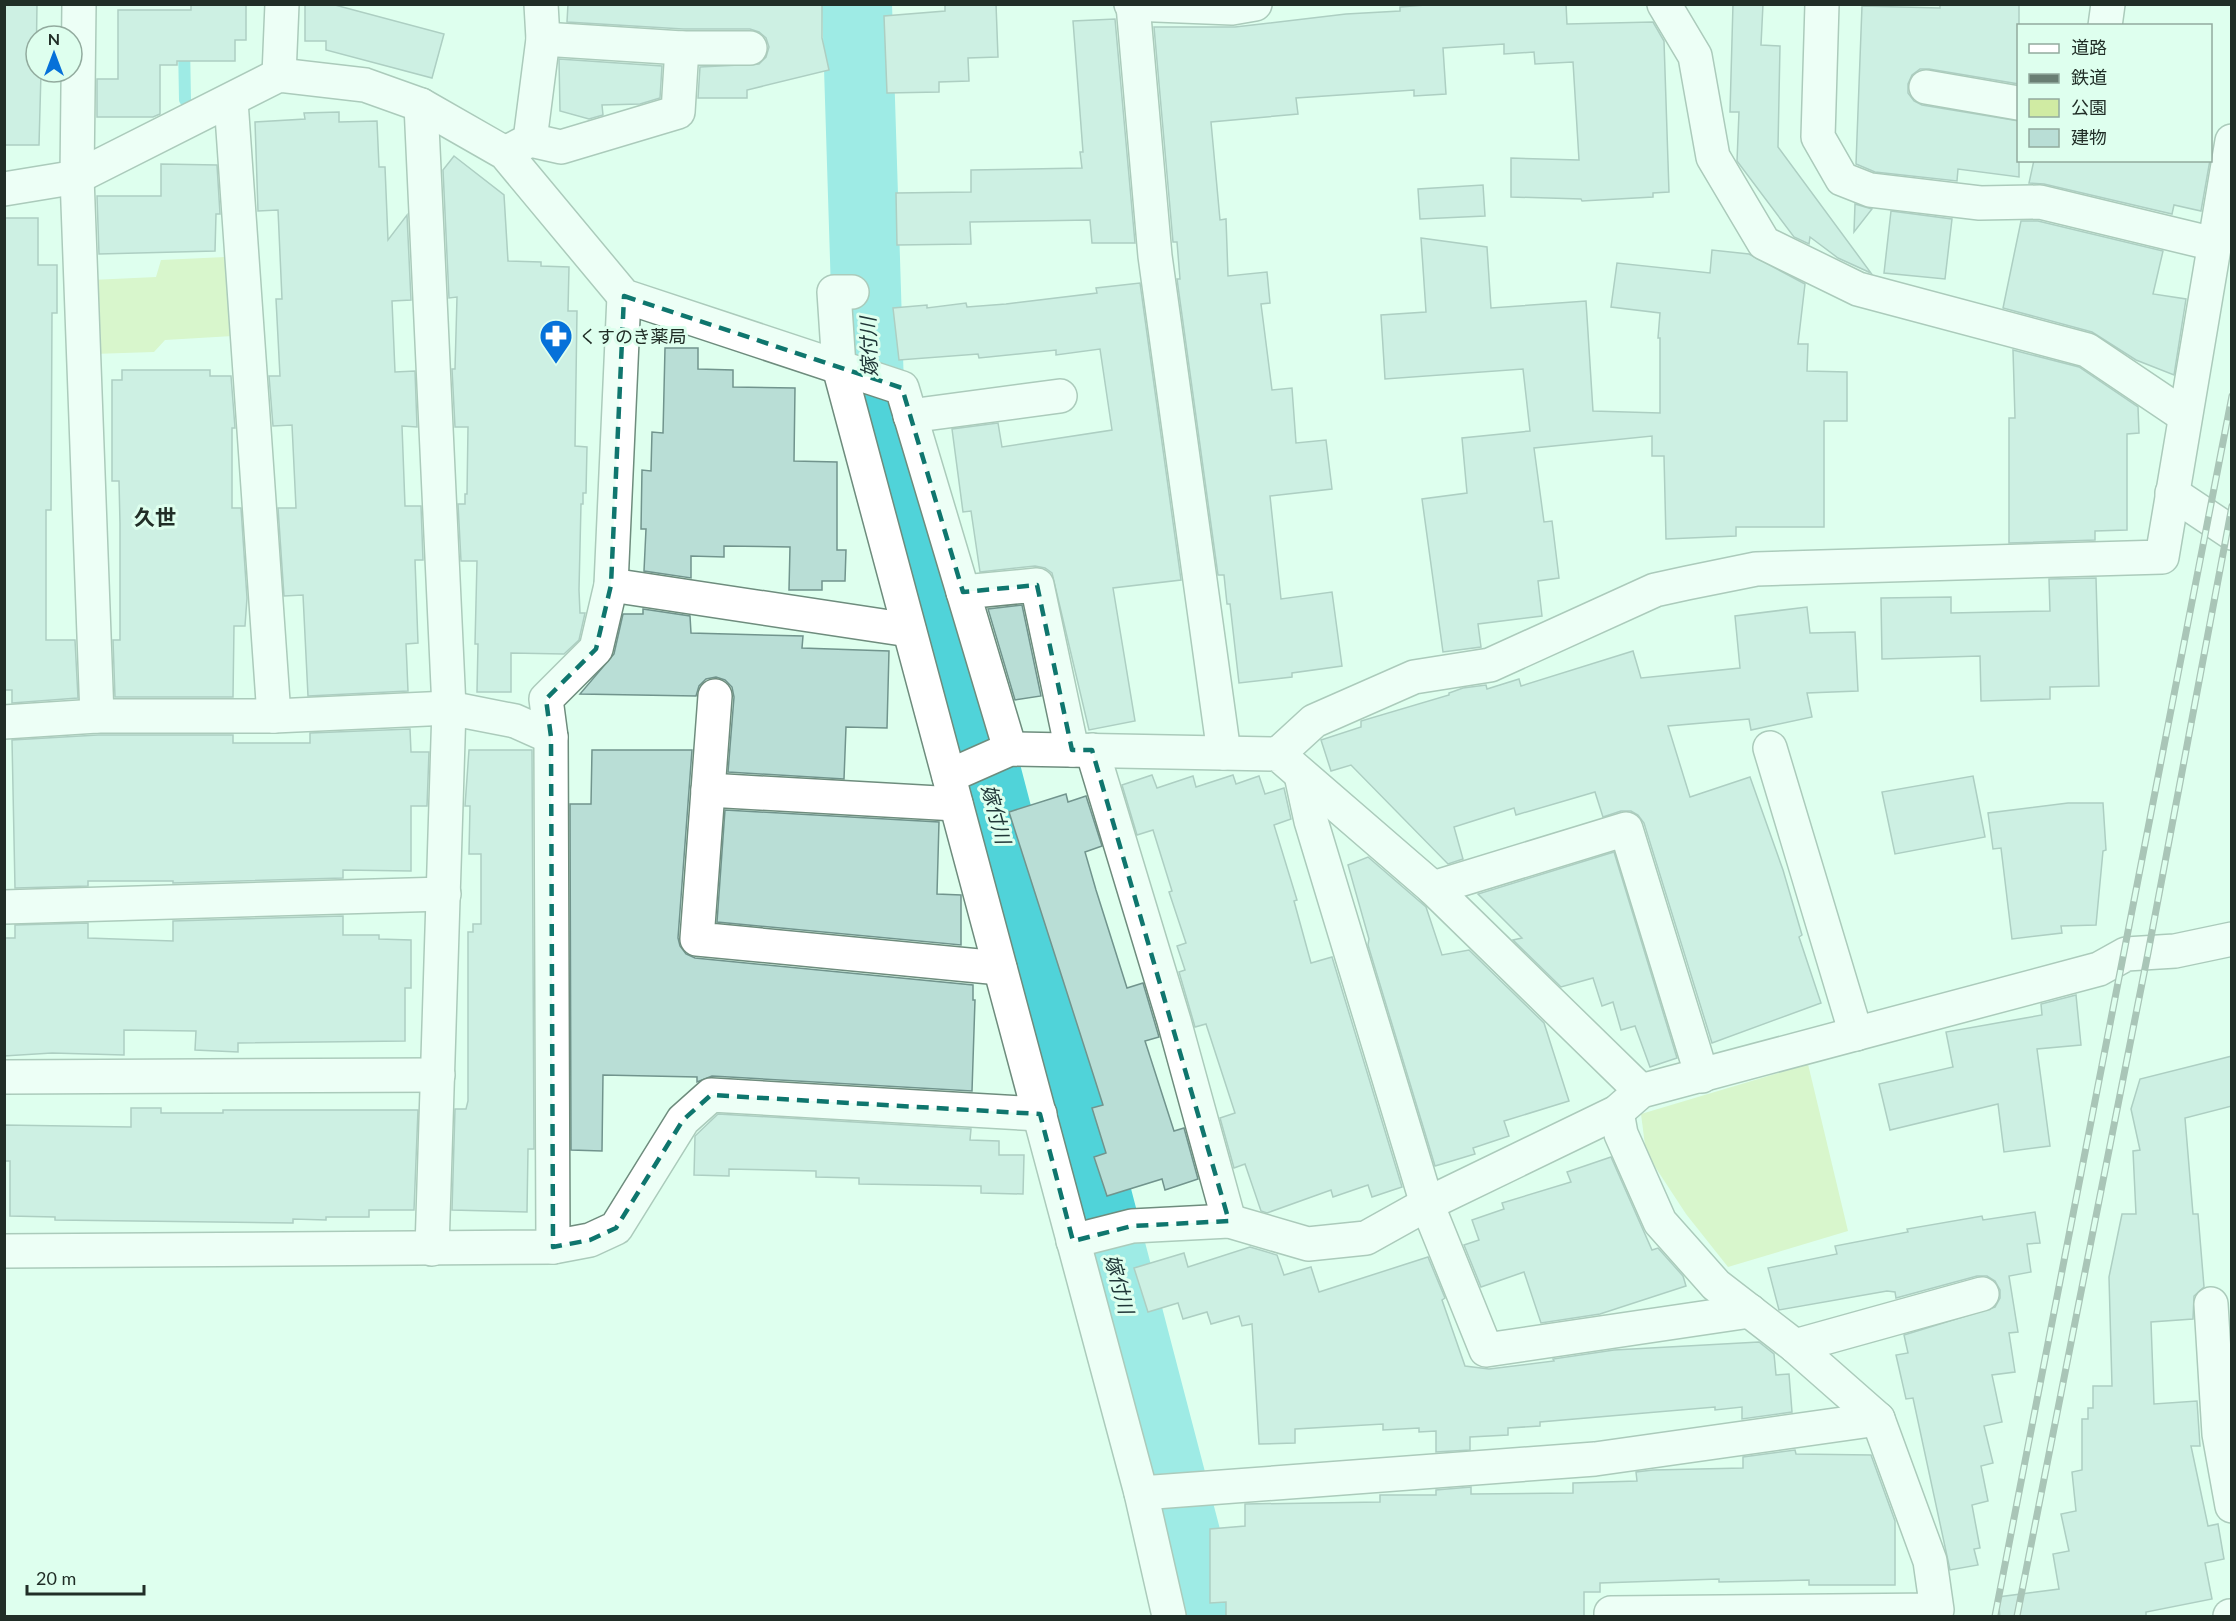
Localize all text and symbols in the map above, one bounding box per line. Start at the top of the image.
north arrow [24,24,84,84]
legend [2017,24,2212,162]
text: N [48,29,60,48]
text: 道路 [2071,36,2107,58]
text: 鉄道 [2071,66,2107,88]
text: 公園 [2071,96,2107,118]
text: 建物 [2071,126,2107,148]
water label: 嫁付川 [855,315,881,377]
pharmacy icon: くすのき薬局 [538,318,574,365]
place label: くすのき薬局 [579,325,686,347]
district label: 久世 [134,504,176,529]
water label: 嫁付川 [978,782,1017,848]
water label: 嫁付川 [1101,1252,1140,1318]
scale bar [27,1558,144,1596]
text: 20 m [36,1567,76,1589]

